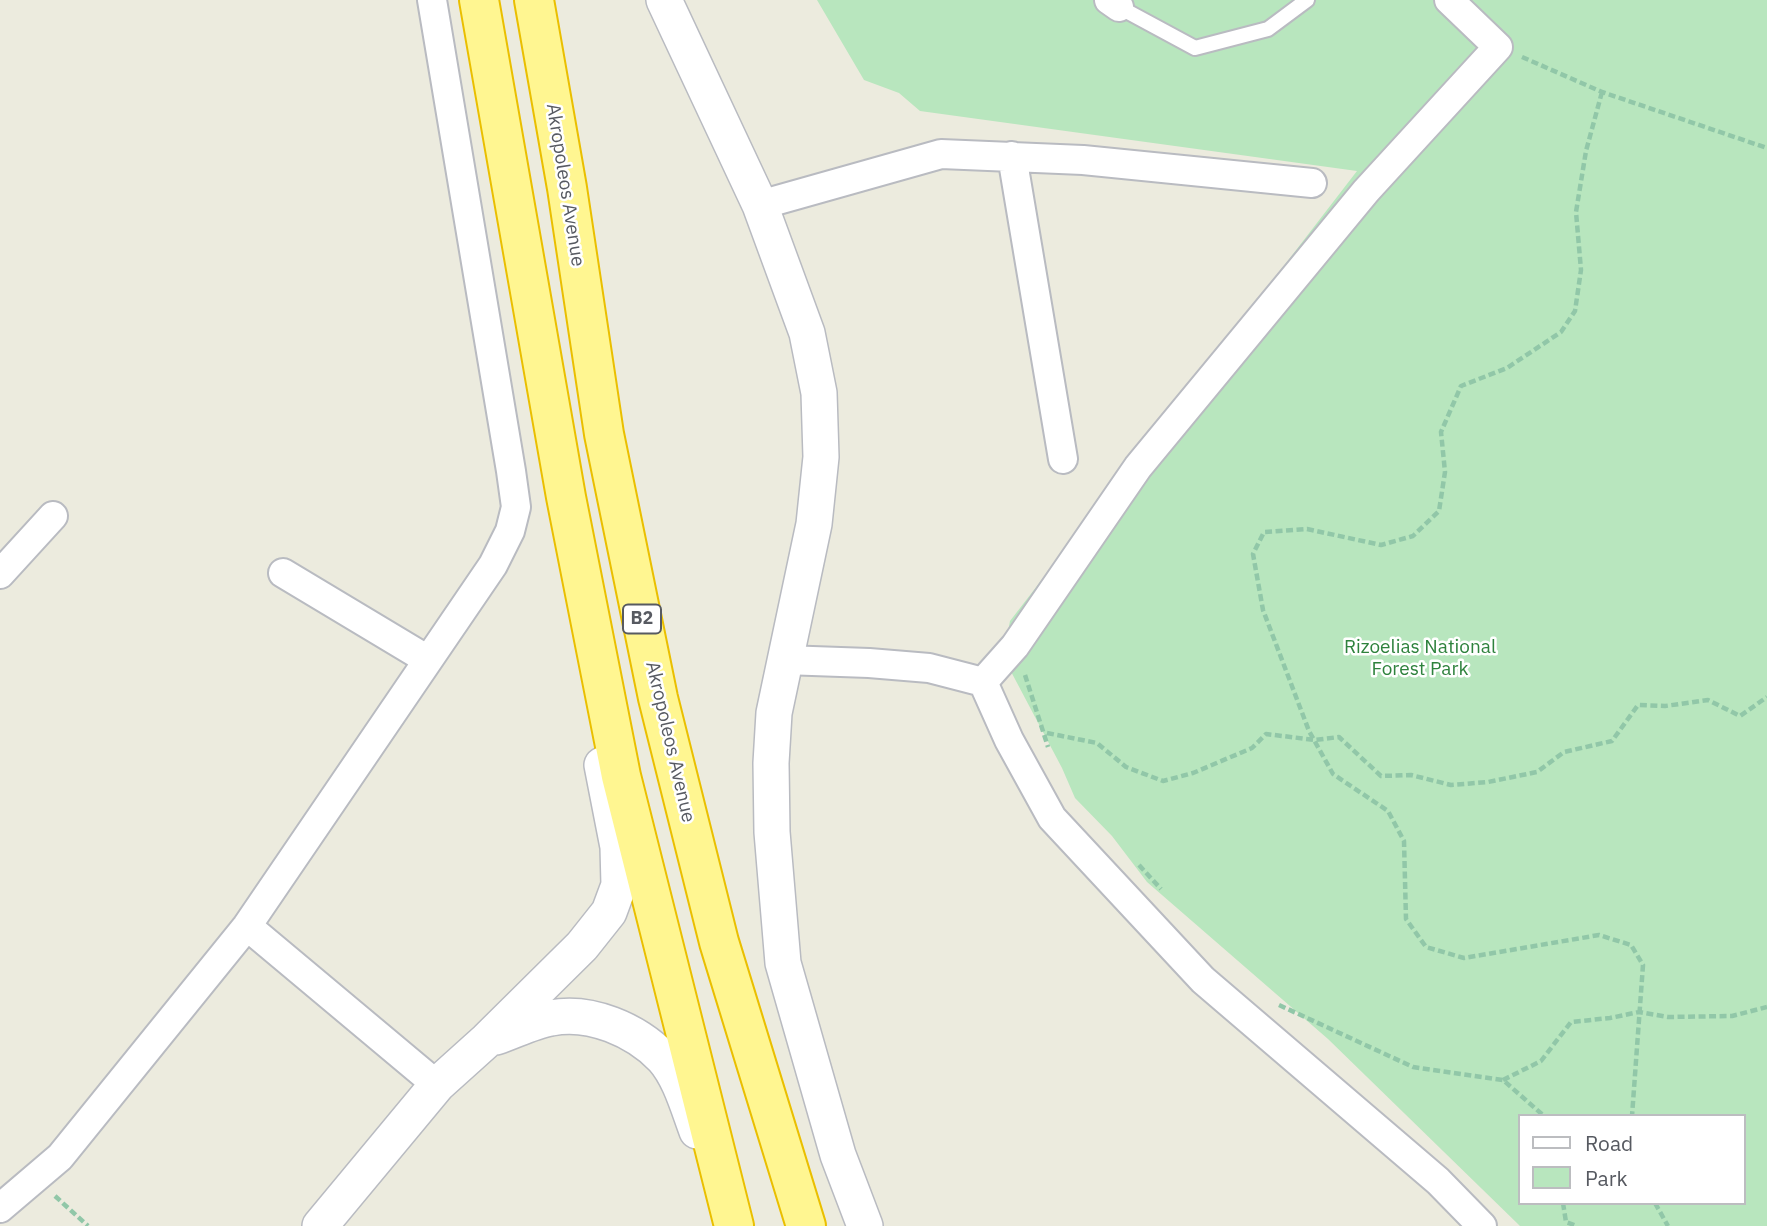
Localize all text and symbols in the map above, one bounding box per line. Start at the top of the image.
street label: Akropoleos Avenue [541,102,589,268]
road number: B2 [623,604,661,634]
park label: Rizoelias National Forest Park [1344,637,1496,681]
street label: Akropoleos Avenue [640,659,700,825]
legend [1518,1114,1746,1205]
text: Road [1585,1129,1633,1157]
text: Park [1585,1164,1628,1192]

